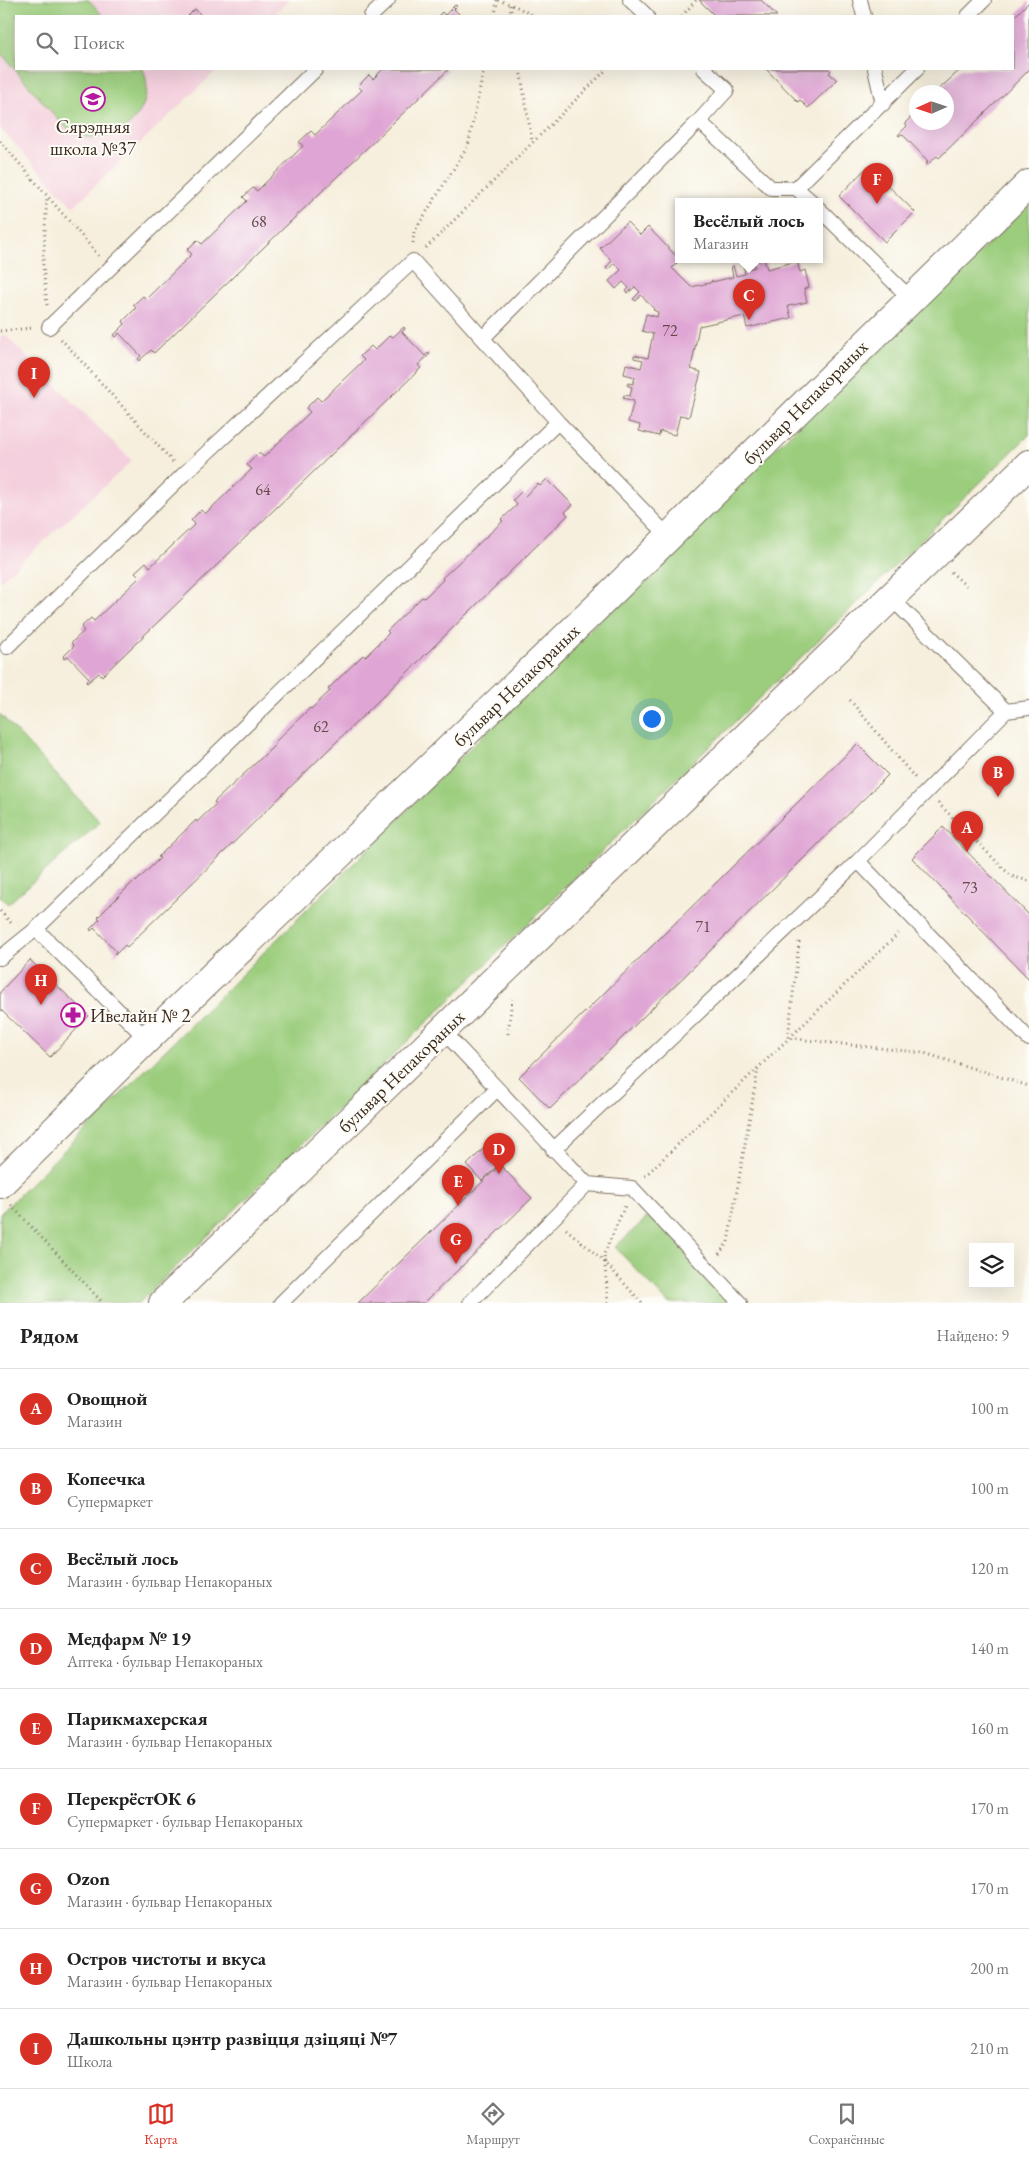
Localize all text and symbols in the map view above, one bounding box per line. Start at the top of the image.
search box [15,15,1014,70]
icon: search [33,29,61,57]
text: Поиск [73,30,125,55]
north arrow [909,85,954,130]
school or university icon: Сярэдняя школа №37 [80,86,106,112]
place label: Сярэдняя школа №37 [50,114,137,161]
pin: F [861,163,893,204]
popup [675,198,823,263]
text: Весёлый лось [693,208,805,233]
house number: 68 [251,211,267,232]
text: Магазин [693,233,749,254]
pin: C [733,279,765,320]
house number: 72 [662,320,678,341]
street label: бульвар Непакораных [737,334,874,470]
pin: I [18,357,50,398]
house number: 64 [255,479,271,500]
street label: бульвар Непакораных [448,618,586,752]
your location [639,706,665,732]
house number: 62 [313,716,329,737]
pin: B [982,756,1014,797]
pin: A [951,811,983,852]
house number: 73 [962,877,978,898]
house number: 71 [695,916,711,937]
pin: H [25,964,57,1005]
pharmacy icon: Ивелайн № 2 [60,1002,86,1028]
place label: Ивелайн № 2 [90,1003,191,1028]
street label: бульвар Непакораных [333,1004,471,1138]
pin: D [483,1133,515,1174]
pin: E [442,1165,474,1206]
pin: G [440,1223,472,1264]
map controls [969,1243,1014,1288]
button: layers [969,1243,1014,1288]
text: Рядом [20,1322,79,1349]
text: Найдено: 9 [937,1325,1009,1346]
text: Овощной [67,1386,148,1411]
text: A [30,1398,42,1419]
text: 100 m [970,1398,1009,1419]
text: Магазин [67,1411,122,1432]
text: Копеечка [67,1466,145,1491]
text: B [31,1478,41,1499]
text: 100 m [970,1478,1009,1499]
text: Супермаркет [67,1491,153,1512]
text: Весёлый лось [67,1546,179,1571]
text: C [30,1558,42,1579]
text: 120 m [970,1558,1009,1579]
text: Магазин · бульвар Непакораных [67,1571,272,1592]
text: Медфарм № 19 [67,1626,191,1651]
text: D [30,1638,42,1659]
text: 140 m [970,1638,1009,1659]
text: Аптека · бульвар Непакораных [67,1651,263,1672]
text: Парикмахерская [67,1706,208,1731]
text: E [31,1718,41,1739]
text: 160 m [970,1718,1009,1739]
text: Магазин · бульвар Непакораных [67,1731,272,1752]
text: ПерекрёстОК 6 [67,1786,196,1811]
text: F [32,1798,40,1819]
text: 170 m [970,1798,1009,1819]
text: Супермаркет · бульвар Непакораных [67,1811,303,1832]
text: Ozon [67,1866,110,1891]
text: G [30,1878,42,1899]
text: 170 m [970,1878,1009,1899]
text: Магазин · бульвар Непакораных [67,1891,272,1912]
text: Остров чистоты и вкуса [67,1946,266,1971]
text: H [30,1958,42,1979]
text: 200 m [970,1958,1009,1979]
text: Магазин · бульвар Непакораных [67,1971,272,1992]
text: Дашкольны цэнтр развіцця дзіцяці №7 [67,2026,397,2051]
text: I [33,2038,39,2059]
text: 210 m [970,2038,1009,2059]
text: Школа [67,2051,112,2072]
tab: Карта [144,2100,178,2148]
tab: Маршрут [466,2100,520,2148]
tab: Сохранённые [808,2100,885,2148]

